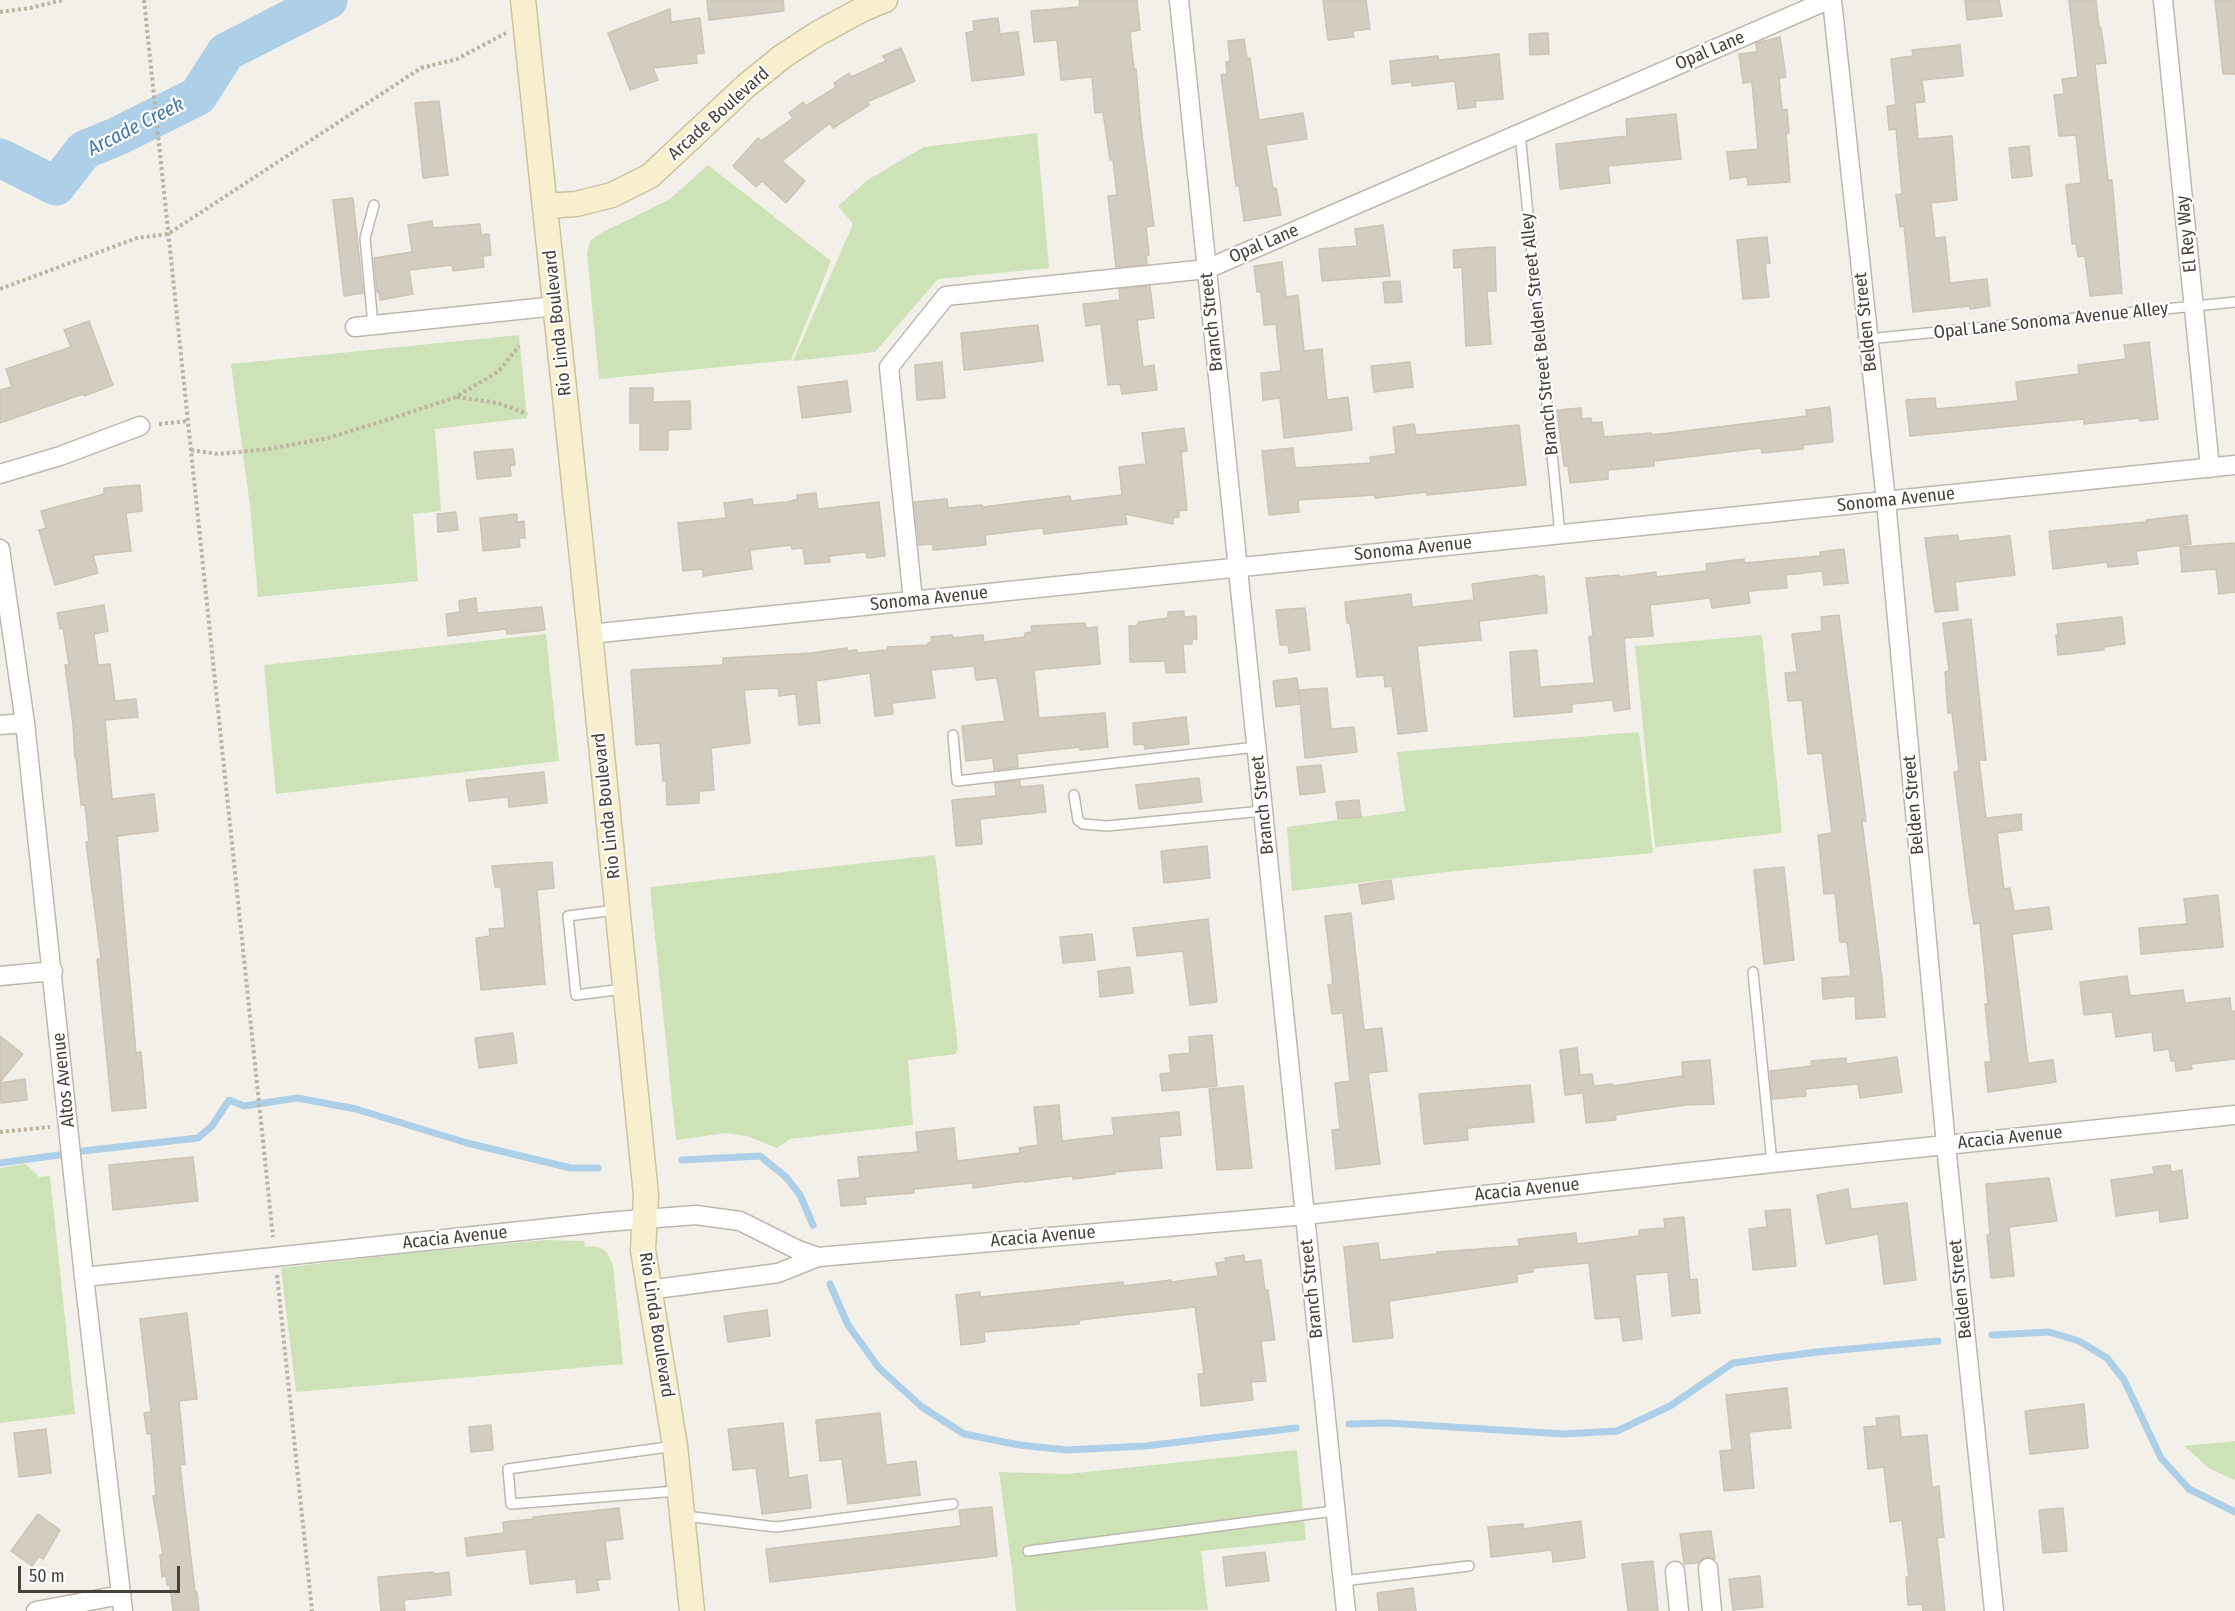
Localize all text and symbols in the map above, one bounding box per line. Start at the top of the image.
street label: Opal Lane [1672,27,1748,75]
street label: Arcade Boulevard [664,63,774,165]
water label: Arcade Creek [84,92,188,162]
street label: El Rey Way [2172,194,2202,274]
street label: Branch Street Belden Street Alley [1517,212,1563,456]
street label: Opal Lane [1226,220,1302,268]
street label: Rio Linda Boulevard [540,249,576,397]
street label: Branch Street [1196,271,1228,373]
street label: Belden Street [1850,271,1882,373]
street label: Opal Lane Sonoma Avenue Alley [1933,298,2169,344]
street label: Sonoma Avenue [1836,483,1956,517]
street label: Sonoma Avenue [1353,532,1473,566]
street label: Sonoma Avenue [869,582,989,616]
street label: Rio Linda Boulevard [589,732,625,880]
street label: Branch Street [1247,754,1279,856]
street label: Belden Street [1899,754,1929,856]
street label: Altos Avenue [48,1031,80,1129]
street label: Acacia Avenue [1957,1122,2063,1154]
street label: Acacia Avenue [1474,1174,1580,1206]
street label: Acacia Avenue [402,1222,508,1254]
street label: Acacia Avenue [990,1222,1096,1252]
street label: Branch Street [1296,1238,1328,1340]
street label: Belden Street [1945,1238,1977,1340]
street label: Rio Linda Boulevard [634,1251,678,1399]
scale bar [21,1554,183,1592]
text: 50 m [29,1565,65,1587]

